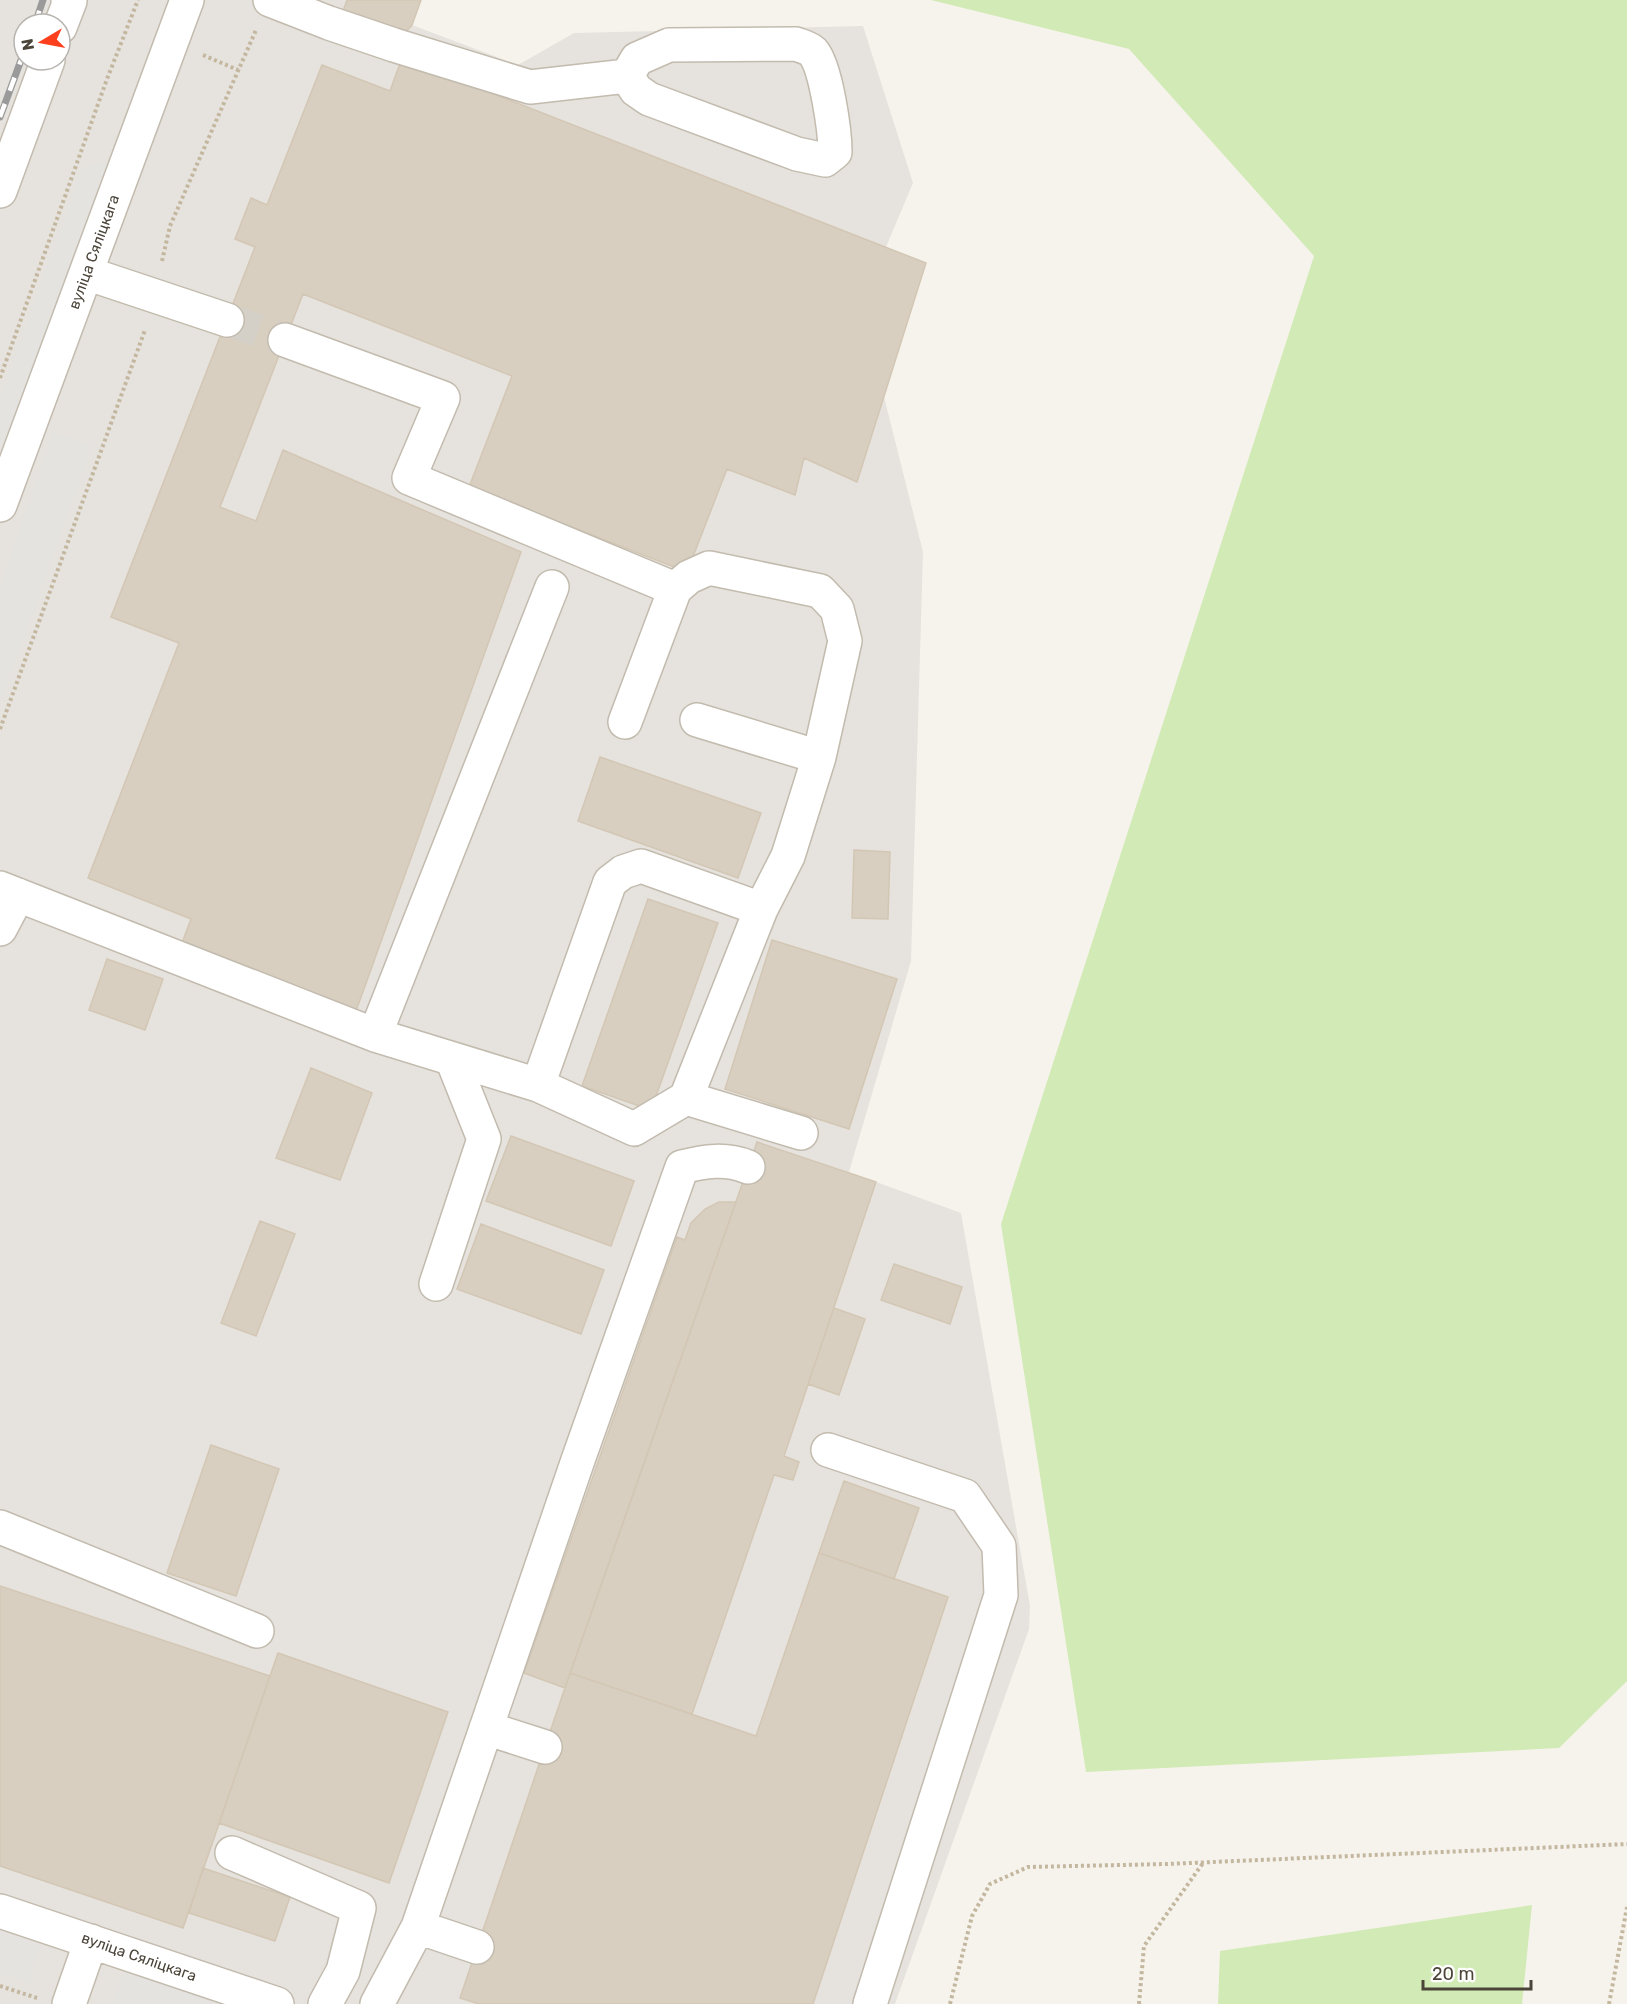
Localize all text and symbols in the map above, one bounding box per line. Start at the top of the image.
north arrow [12,12,72,72]
text: N [17,37,38,52]
street label: вуліца Сяліцкага [65,192,123,312]
street label: вуліца Сяліцкага [79,1929,199,1985]
scale bar [1423,1953,1531,1991]
text: 20 m [1432,1963,1474,1985]

